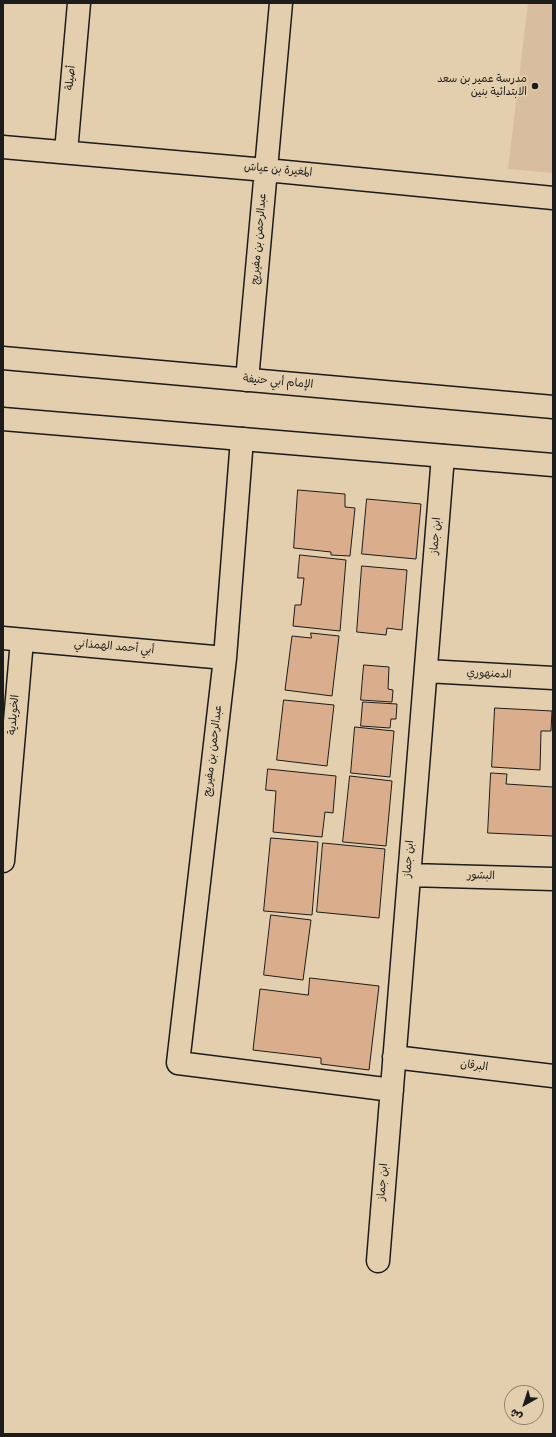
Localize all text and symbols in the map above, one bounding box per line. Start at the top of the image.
street label: أصيلة [64,65,80,91]
place label: مدرسة عمير بن سعد الابتدائية بنين [437,73,527,99]
marker: مدرسة عمير بن سعد الابتدائية بنين [530,81,540,91]
street label: المغيرة بن عياش [243,161,313,181]
street label: عبدالرحمن بن مفيريج [249,193,271,285]
street label: الإمام أبي حنيفة [242,373,314,393]
street label: ابن جماز [429,517,445,555]
street label: أبي أحمد الهمذاني [73,638,155,658]
street label: الدمنهوري [466,667,512,683]
street label: الخويلدية [7,694,23,736]
street label: عبدالرحمن بن مفيريج [202,705,226,797]
street label: ابن جماز [402,840,418,878]
street label: البشور [467,870,495,884]
street label: البرقان [459,1059,489,1075]
street label: ابن جماز [376,1163,392,1201]
north arrow [504,1385,544,1425]
text: ش [509,1405,526,1422]

